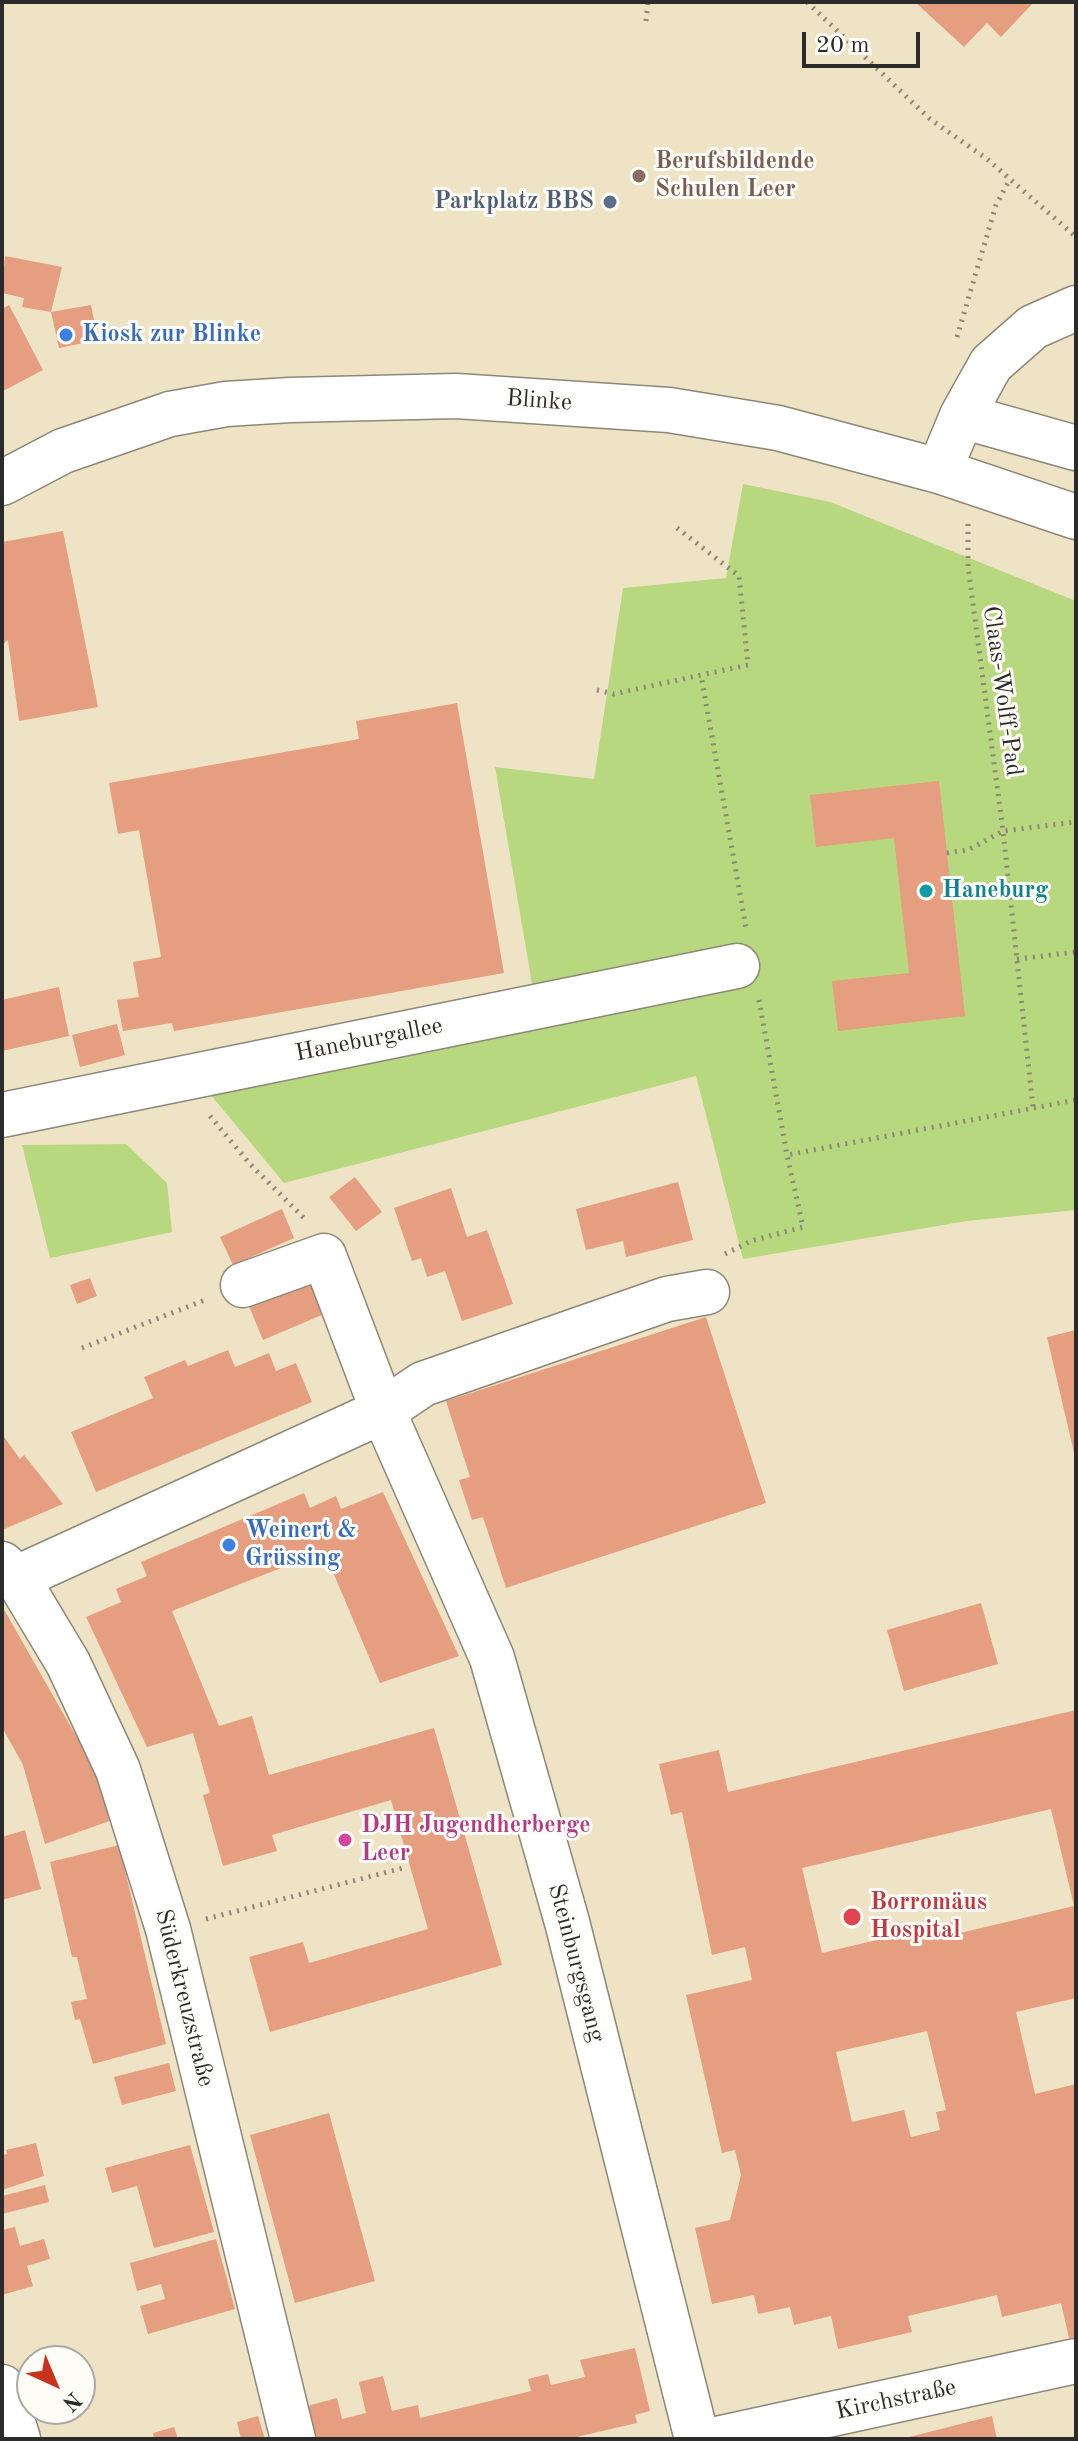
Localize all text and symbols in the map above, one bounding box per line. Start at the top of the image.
scale bar [806,16,924,66]
text: 20 m [816,34,870,58]
place label: Berufsbildende Schulen Leer [655,148,815,204]
marker: Berufsbildende Schulen Leer [630,167,648,185]
place label: Parkplatz BBS [434,188,594,216]
marker: Parkplatz BBS [601,193,619,211]
place label: Kiosk zur Blinke [82,321,261,349]
marker: Kiosk zur Blinke [57,326,75,344]
street label: Blinke [505,384,573,418]
street label: Claas-Wolff-Pad [976,604,1028,778]
place label: Haneburg [942,877,1048,905]
marker: Haneburg [917,882,935,900]
street label: Haneburgallee [293,1012,445,1068]
place label: Weinert & Grüssing [245,1517,356,1573]
marker: Weinert & Grüssing [220,1536,238,1554]
place label: DJH Jugendherberge Leer [361,1812,591,1868]
marker: DJH Jugendherberge Leer [336,1831,354,1849]
street label: Steinburgsgang [541,1881,611,2045]
place label: Borromäus Hospital [870,1889,987,1945]
street label: Süderkreuzstraße [148,1906,220,2090]
marker: Borromäus Hospital [841,1906,863,1928]
north arrow [16,2345,96,2425]
street label: Kirchstraße [833,2373,959,2427]
text: N [58,2387,85,2415]

